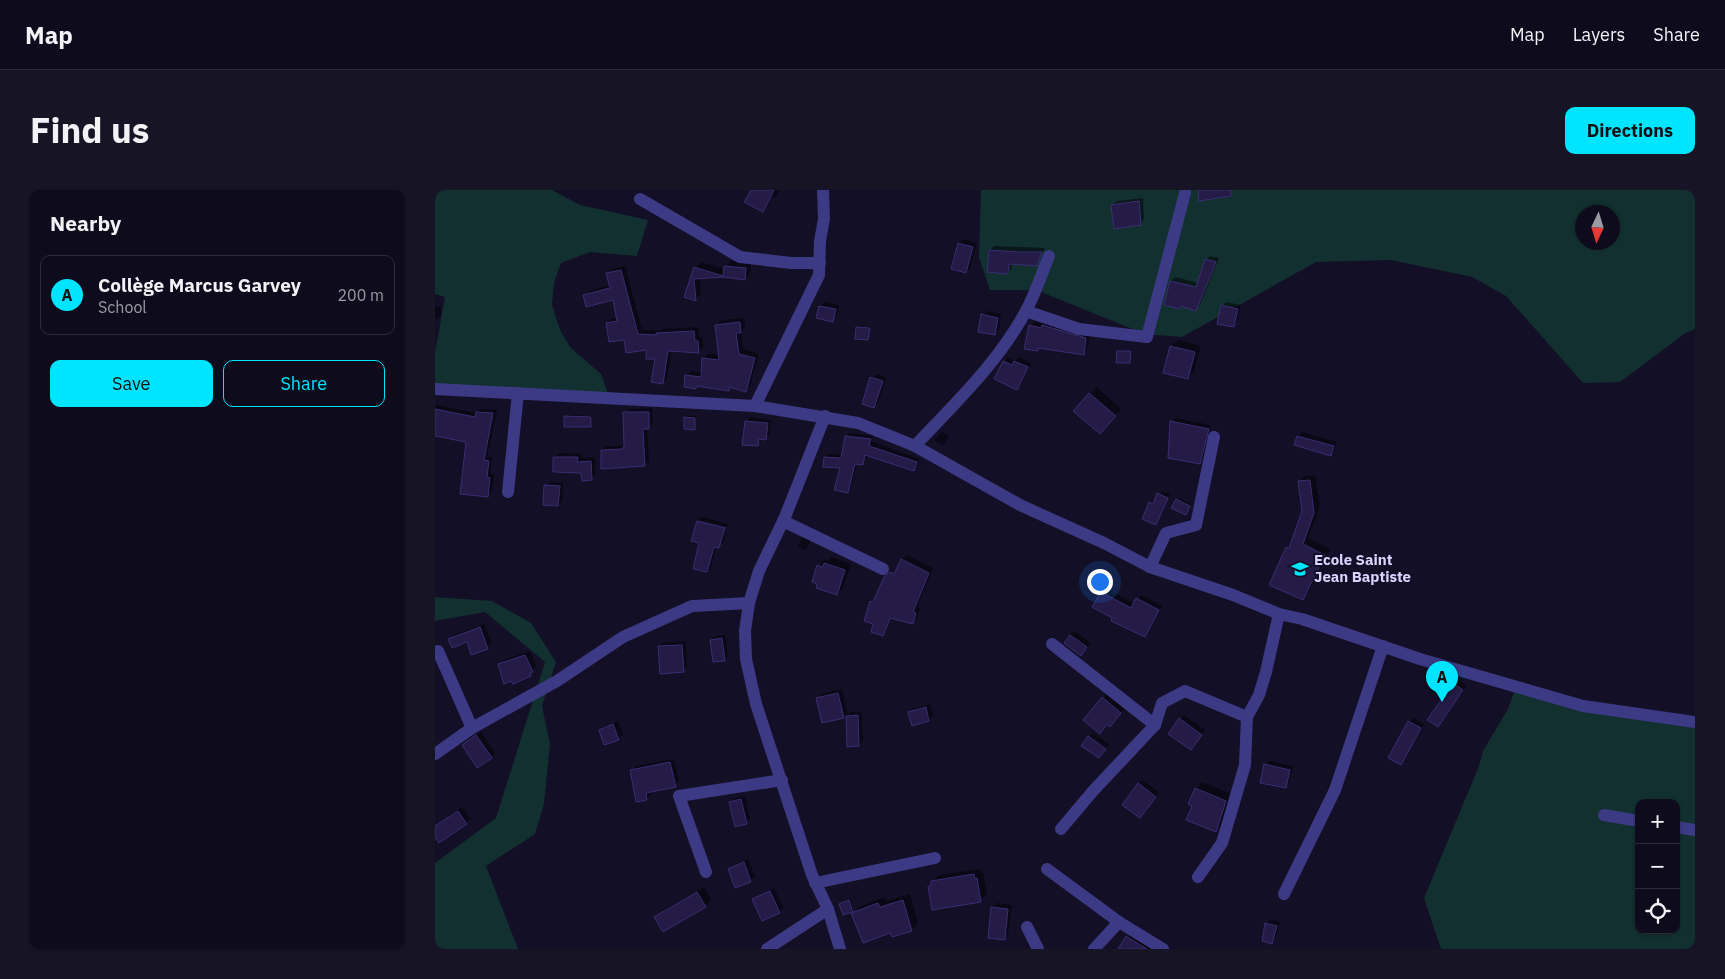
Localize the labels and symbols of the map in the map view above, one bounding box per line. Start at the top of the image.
north arrow [1575,205,1620,250]
place label: Ecole Saint Jean Baptiste [1314,550,1411,586]
school or university icon: Ecole Saint Jean Baptiste [1290,559,1310,579]
your location [1087,569,1113,595]
pin: A [1426,661,1458,702]

